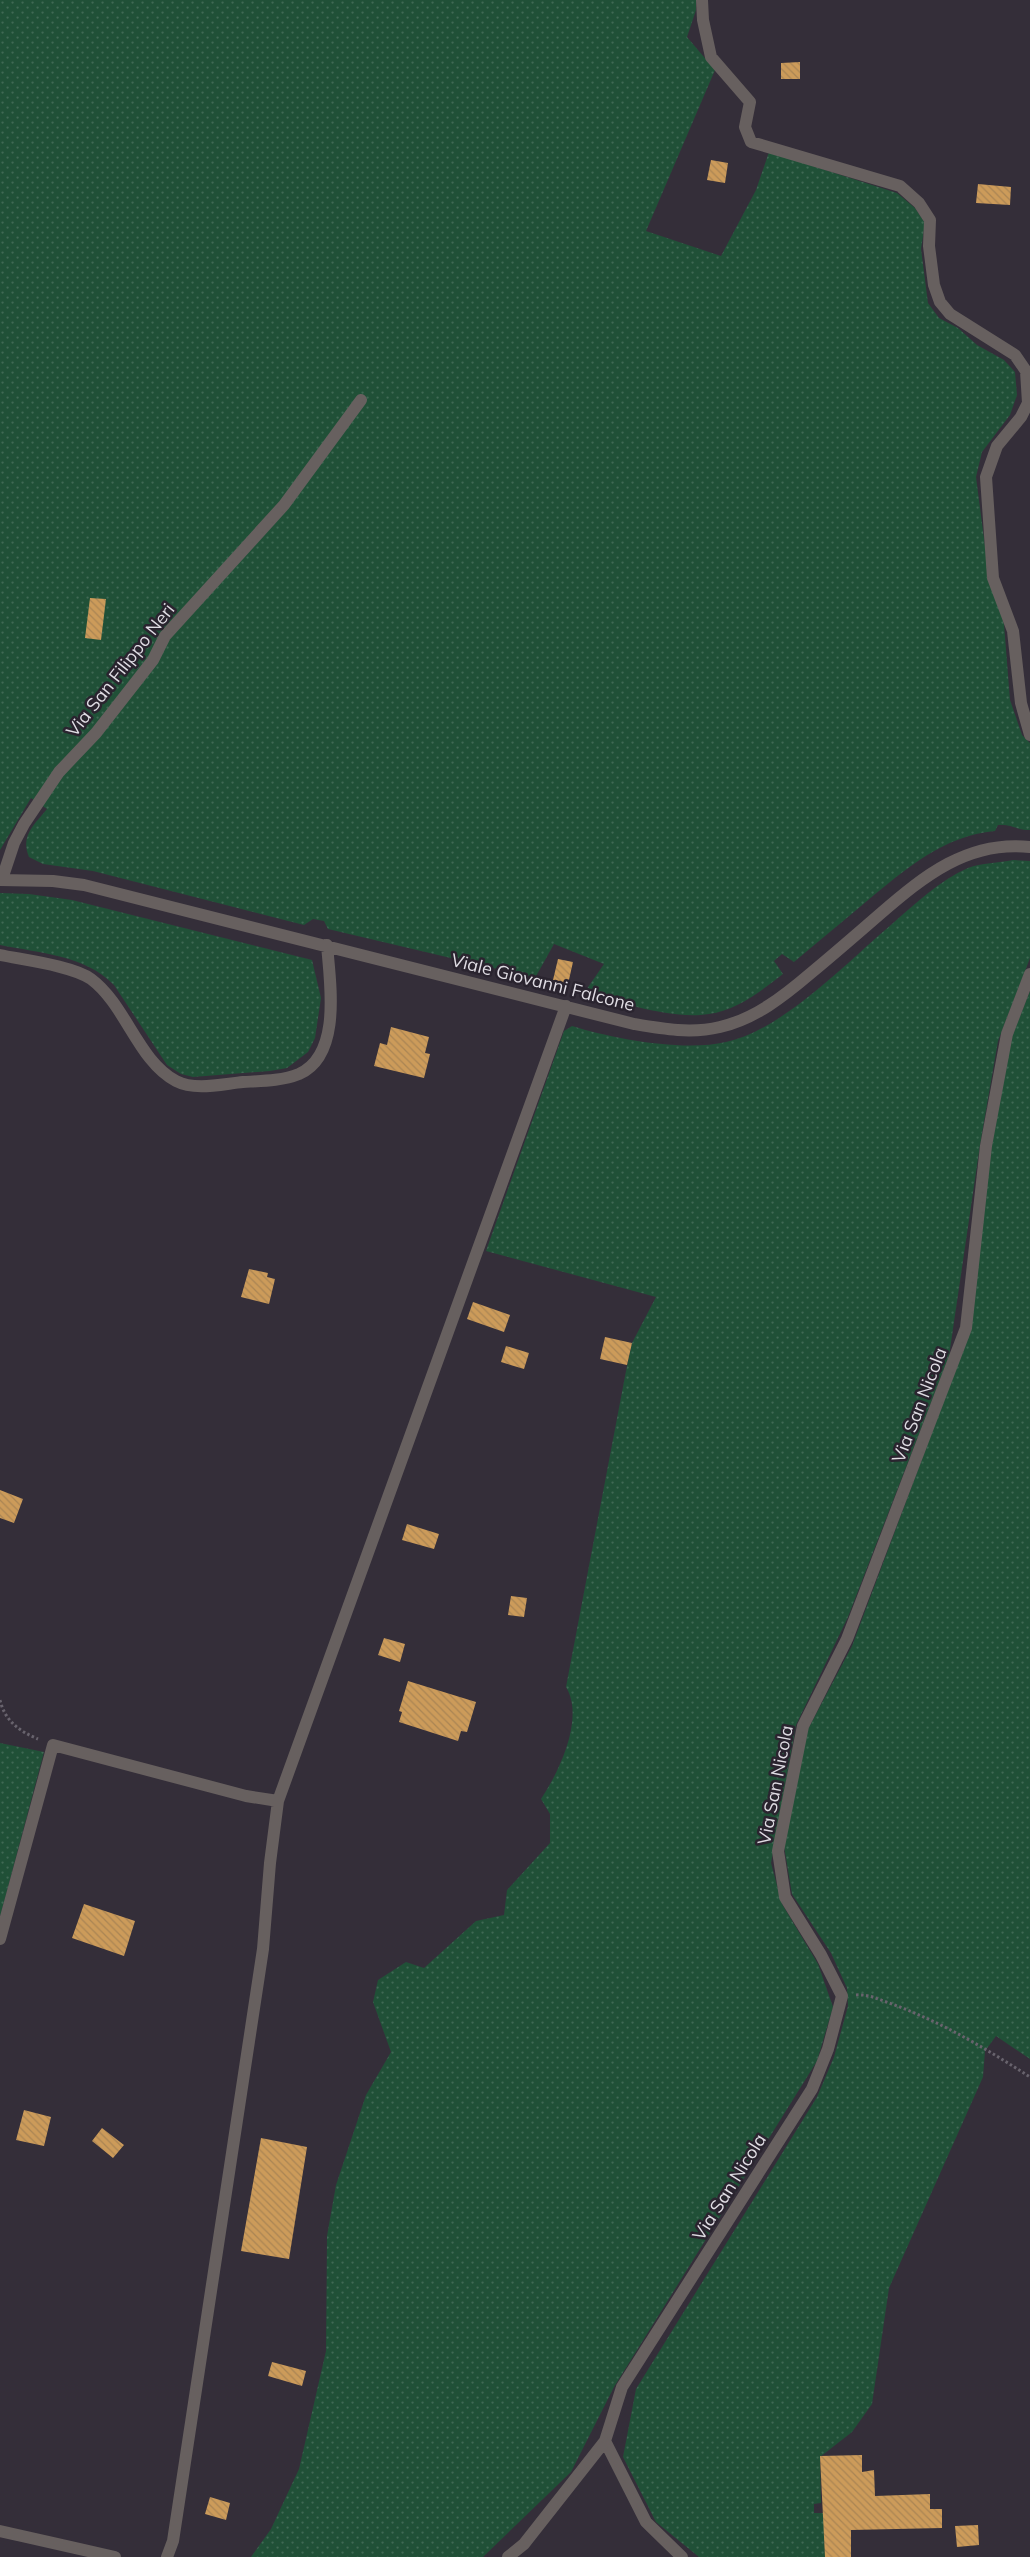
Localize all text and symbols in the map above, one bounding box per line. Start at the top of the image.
street label: Via San Filippo Neri [61,599,179,741]
street label: Viale Giovanni Falcone [449,948,637,1016]
street label: Via San Nicola [887,1344,951,1466]
street label: Via San Nicola [752,1723,798,1847]
street label: Via San Nicola [687,2129,771,2245]

